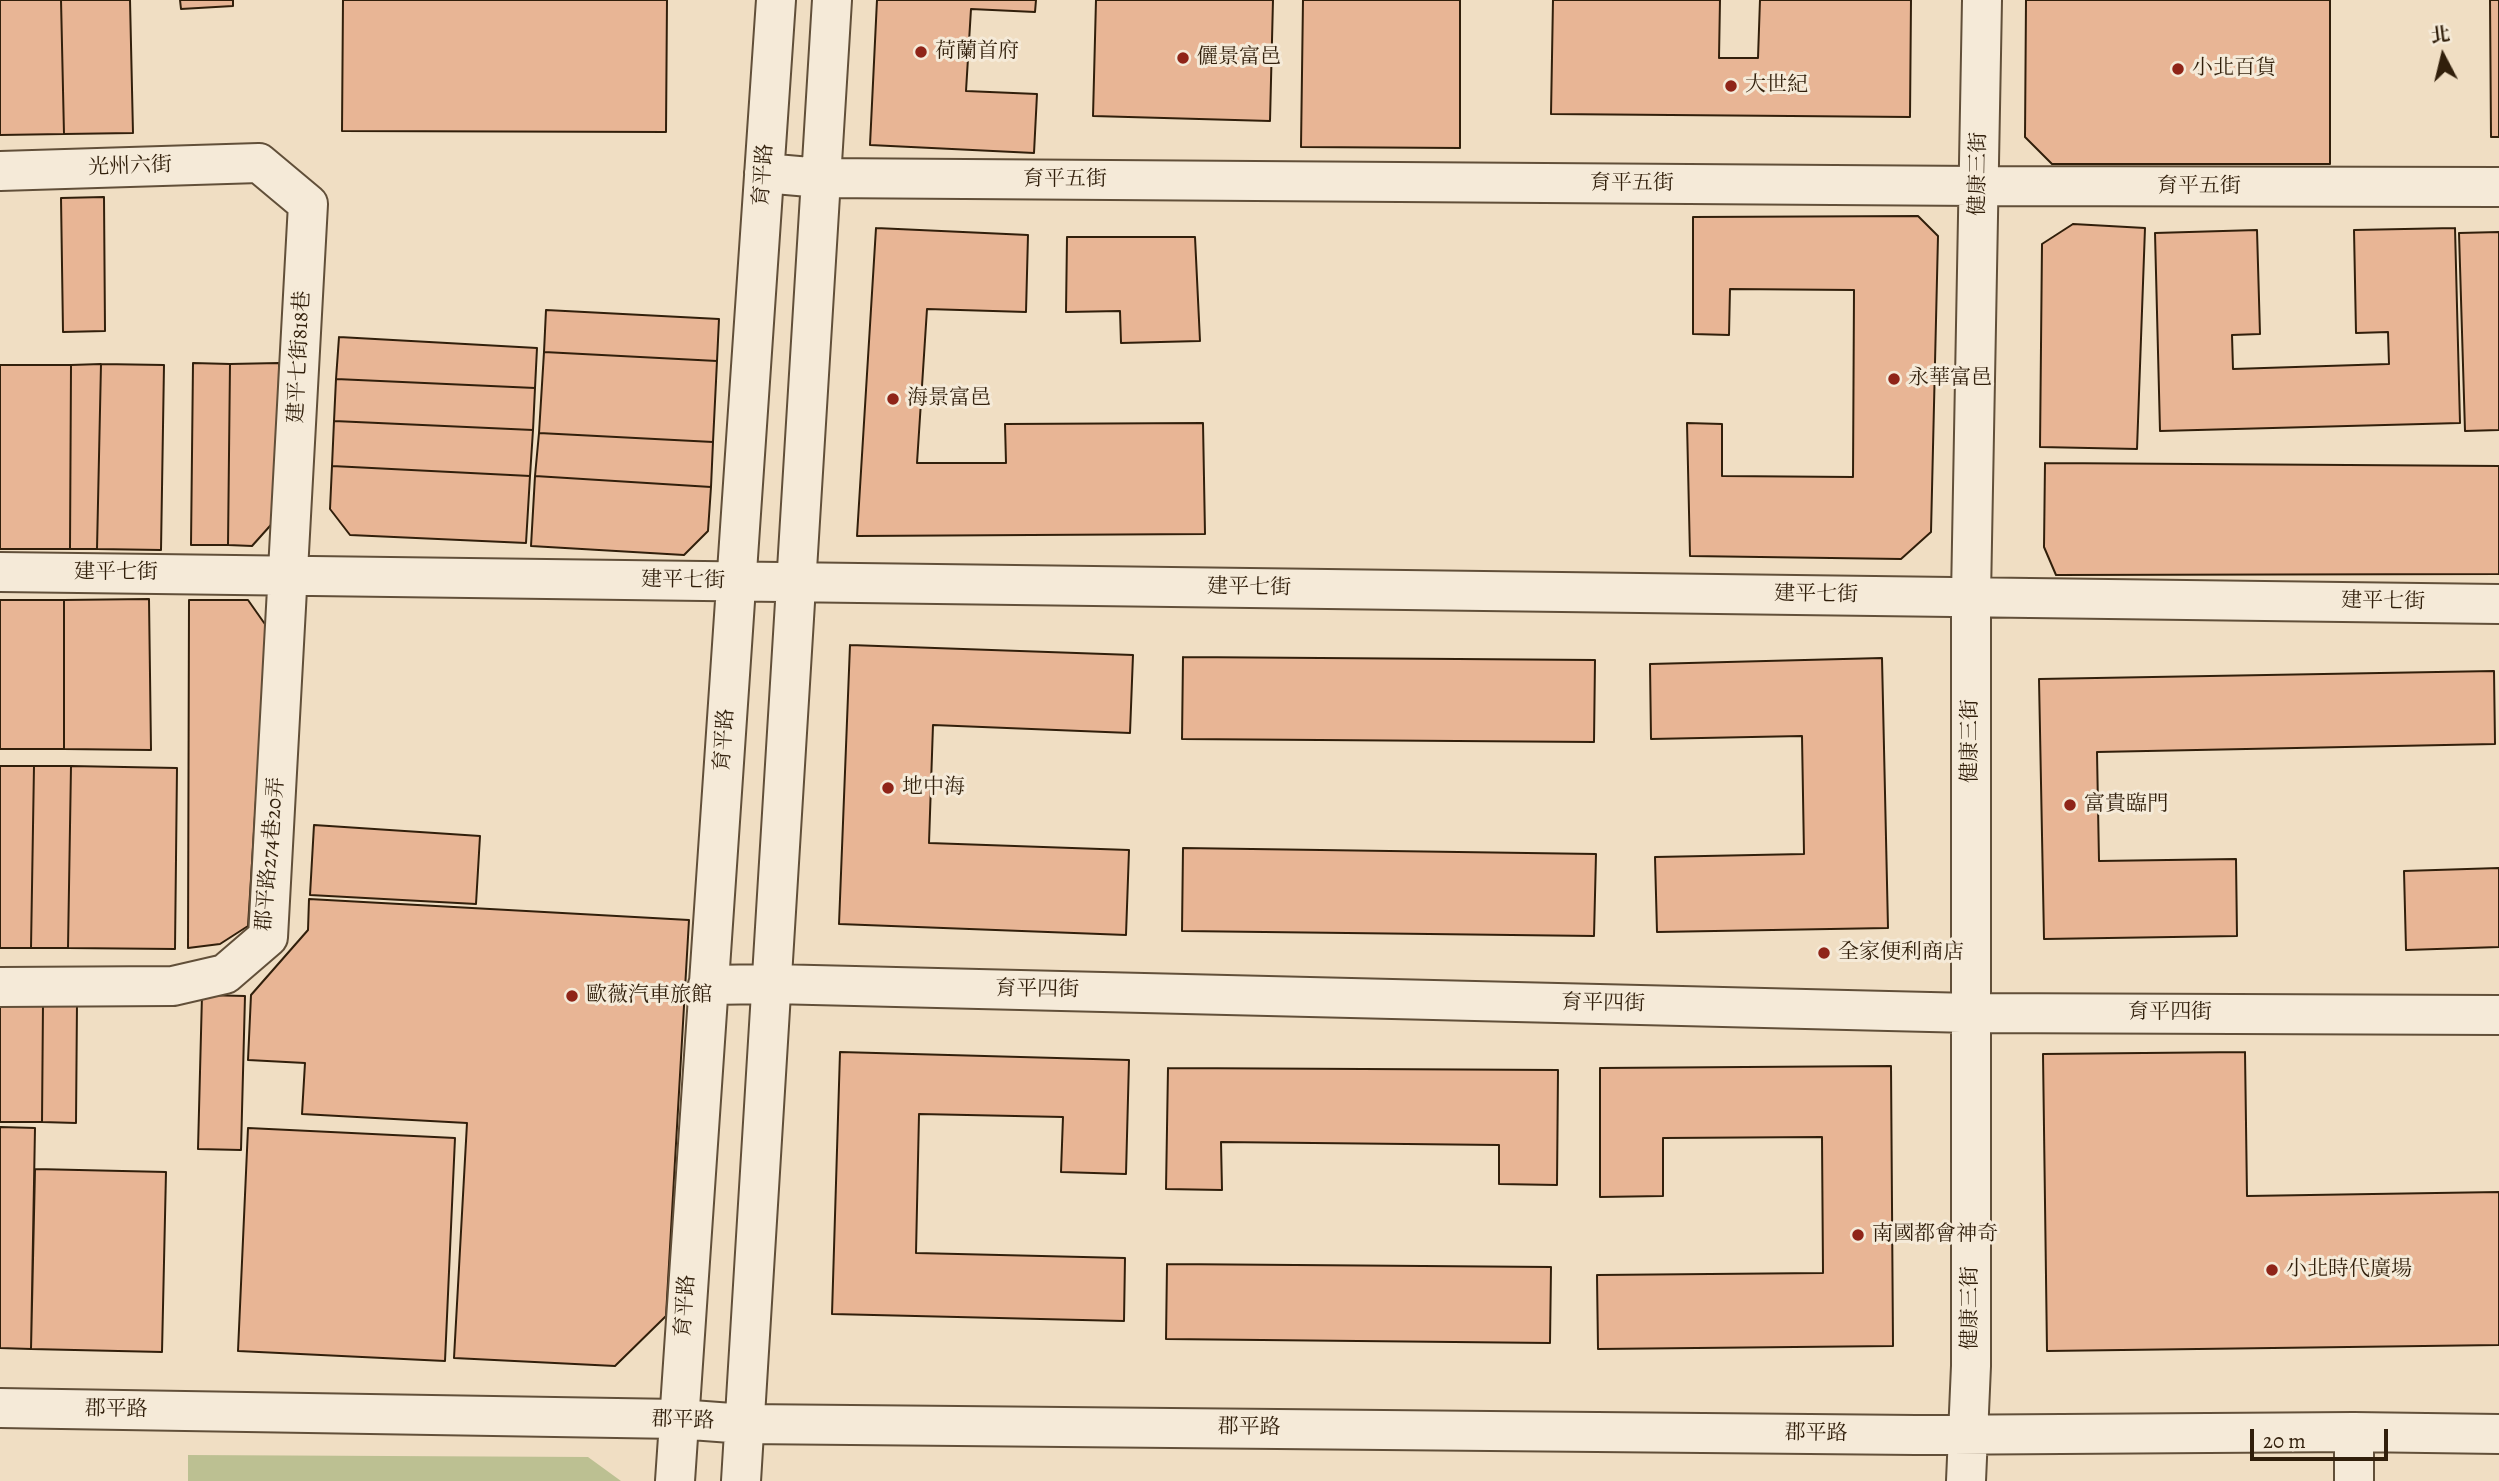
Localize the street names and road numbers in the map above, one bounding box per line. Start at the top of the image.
street label: 健康三街 [1966,132,1992,216]
street label: 育平路 [749,143,779,207]
street label: 光州六街 [88,153,172,181]
street label: 育平五街 [1023,167,1107,193]
street label: 育平五街 [1590,171,1674,197]
street label: 育平五街 [2157,174,2241,200]
street label: 建平七街818巷 [284,290,316,424]
street label: 建平七街 [74,560,158,586]
street label: 建平七街 [641,568,725,594]
street label: 建平七街 [1207,575,1291,601]
street label: 建平七街 [1774,582,1858,608]
street label: 建平七街 [2341,589,2425,615]
street label: 健康三街 [1958,699,1984,783]
street label: 育平路 [710,708,740,772]
street label: 郡平路274巷20弄 [252,776,290,932]
street label: 育平四街 [995,977,1079,1003]
street label: 育平四街 [1561,991,1645,1017]
street label: 育平四街 [2128,1000,2212,1026]
street label: 健康三街 [1958,1266,1984,1350]
street label: 育平路 [671,1274,701,1338]
street label: 郡平路 [84,1397,148,1423]
street label: 郡平路 [651,1407,715,1435]
street label: 郡平路 [1217,1415,1281,1441]
street label: 郡平路 [1784,1421,1848,1447]

